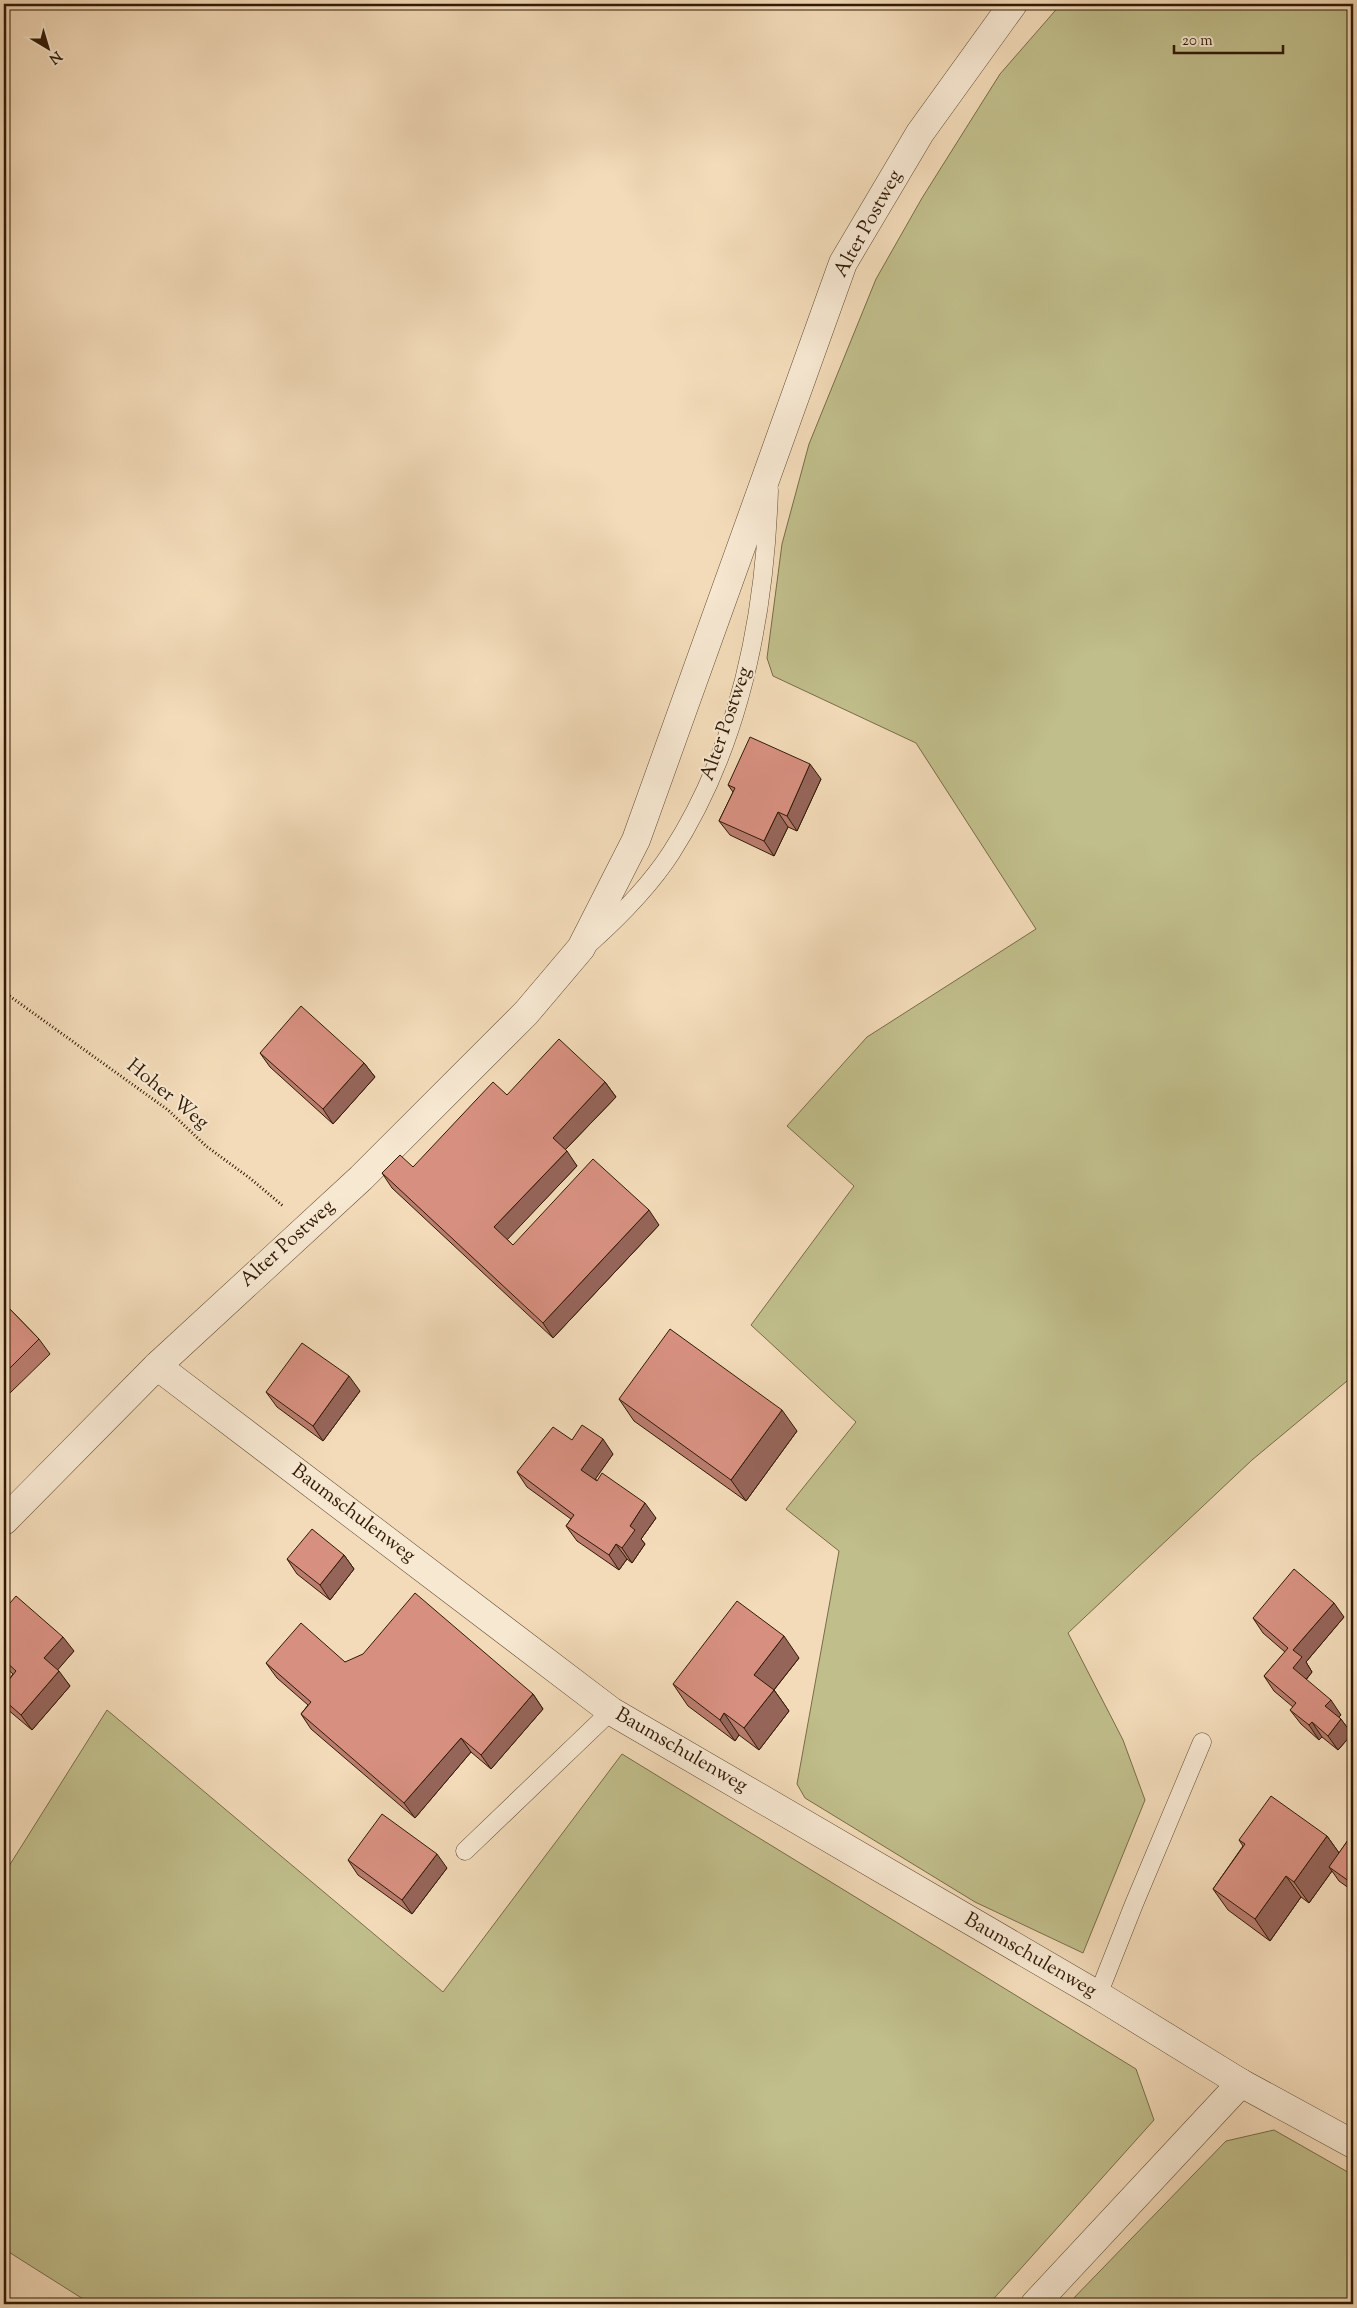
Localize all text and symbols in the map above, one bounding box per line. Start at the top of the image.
north arrow [22,22,72,72]
scale bar [1174,22,1283,54]
text: 20 m [1182,31,1213,52]
text: N [44,45,65,68]
street label: Alter Postweg [827,165,911,283]
street label: Alter Postweg [694,663,760,785]
street label: Hoher Weg [120,1053,215,1137]
street label: Alter Postweg [234,1193,342,1295]
street label: Baumschulenweg [285,1458,421,1571]
street label: Baumschulenweg [609,1701,753,1801]
street label: Baumschulenweg [958,1906,1102,2006]

